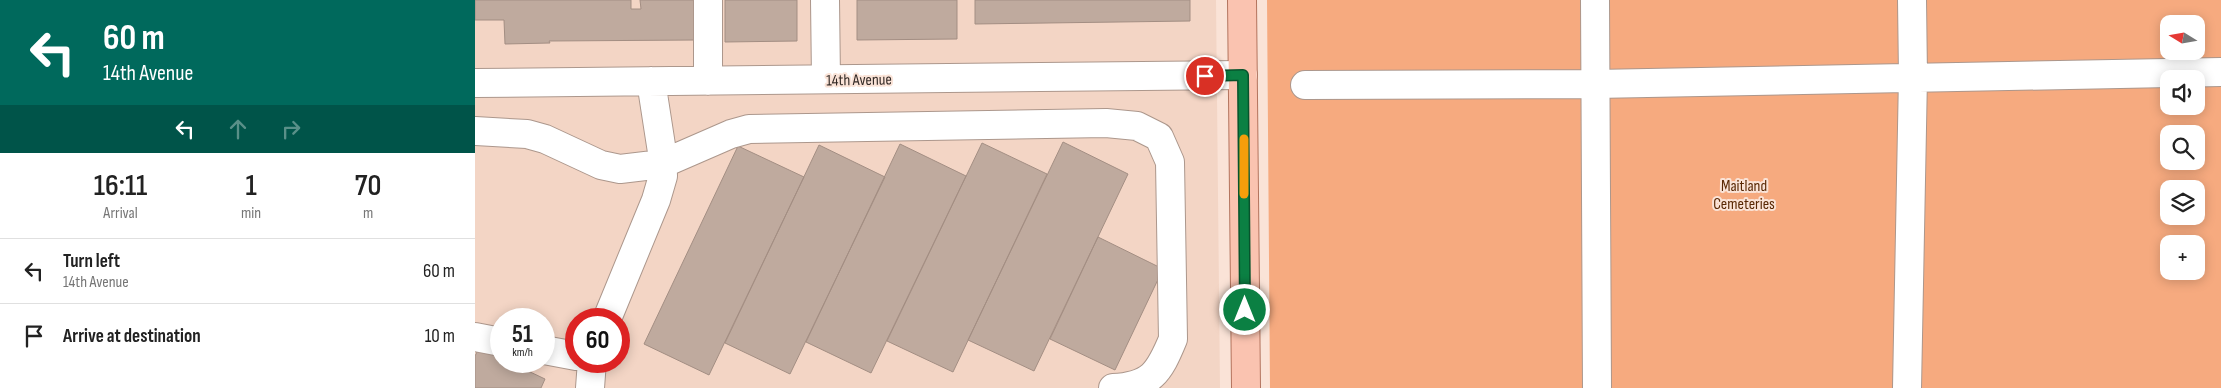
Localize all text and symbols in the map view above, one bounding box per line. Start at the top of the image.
north arrow [2160,15,2205,60]
map controls [2160,15,2205,280]
text: 60 m [103,17,165,60]
icon: left [20,20,85,85]
pin [1184,55,1226,97]
text: 14th Avenue [103,60,193,87]
icon: arrive [1191,62,1219,90]
street label: 14th Avenue [826,70,892,91]
button: sound [2160,70,2205,115]
icon: left [171,115,199,143]
icon: ahead [224,115,252,143]
icon: right [277,115,305,143]
button: search [2160,125,2205,170]
text: 16:11 [94,168,147,204]
text: 1 [245,168,257,204]
text: 70 [355,168,381,204]
park label: Maitland Cemeteries [1713,177,1775,214]
button: layers [2160,180,2205,225]
text: Arrival [103,204,138,223]
text: min [241,204,261,223]
text: m [363,204,373,223]
button: + [2160,235,2205,280]
text: Turn left [63,250,120,273]
icon: left [20,257,48,285]
text: 60 m [423,260,455,283]
text: 14th Avenue [63,273,129,292]
position arrow [1218,283,1270,335]
speed limit sign: 60 [565,308,630,373]
text: 51 [512,319,533,350]
icon: arrive [20,322,48,350]
text: Arrive at destination [63,325,201,348]
text: 10 m [425,325,455,348]
text: km/h [512,345,533,360]

